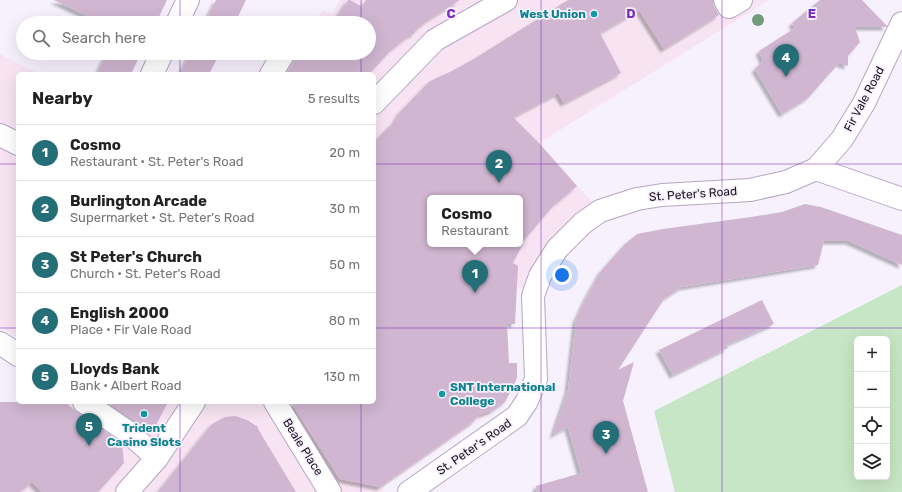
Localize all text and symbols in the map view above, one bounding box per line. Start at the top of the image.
text: C [446,6,456,21]
text: D [626,6,636,21]
text: E [808,6,816,21]
place label: West Union [519,7,586,21]
marker: West Union [589,9,599,19]
search box [16,16,376,60]
icon: search [30,27,52,49]
text: Search here [62,29,146,47]
pin: 4 [773,44,799,77]
street label: Fir Vale Road [841,64,887,134]
text: Nearby [32,88,93,108]
text: 5 results [308,91,360,106]
text: Cosmo [70,136,121,154]
text: 1 [42,145,48,160]
text: 20 m [329,145,360,160]
pin: 2 [486,150,512,183]
text: Restaurant · St. Peter's Road [70,154,244,169]
street label: St. Peter's Road [648,184,738,204]
text: Burlington Arcade [70,192,207,210]
popup [427,195,523,247]
text: 2 [41,201,49,216]
text: 30 m [329,201,360,216]
text: Cosmo [441,205,492,223]
text: Supermarket · St. Peter's Road [70,210,255,225]
text: Restaurant [441,223,509,238]
text: St Peter's Church [70,248,202,266]
text: 3 [41,257,49,272]
text: 50 m [329,257,360,272]
pin: 1 [462,260,488,293]
your location [552,265,572,285]
text: Church · St. Peter's Road [70,266,221,281]
text: English 2000 [70,304,169,322]
text: 4 [41,313,49,328]
text: 80 m [329,313,360,328]
text: Place · Fir Vale Road [70,322,191,337]
map controls [854,336,890,480]
button: + [854,336,890,372]
text: Lloyds Bank [70,360,160,378]
text: 5 [41,369,49,384]
text: 130 m [324,369,360,384]
button: − [854,372,890,408]
text: Bank · Albert Road [70,378,182,393]
place label: SNT International College [450,380,555,408]
marker: SNT International College [437,389,447,399]
button: locate [854,408,890,444]
marker: Trident Casino Slots [139,409,149,419]
pin: 5 [76,413,102,446]
street label: Beale Place [280,416,326,478]
street label: St. Peter's Road [434,416,514,478]
place label: Trident Casino Slots [107,421,181,449]
pin: 3 [593,421,619,454]
button: layers [854,444,890,480]

